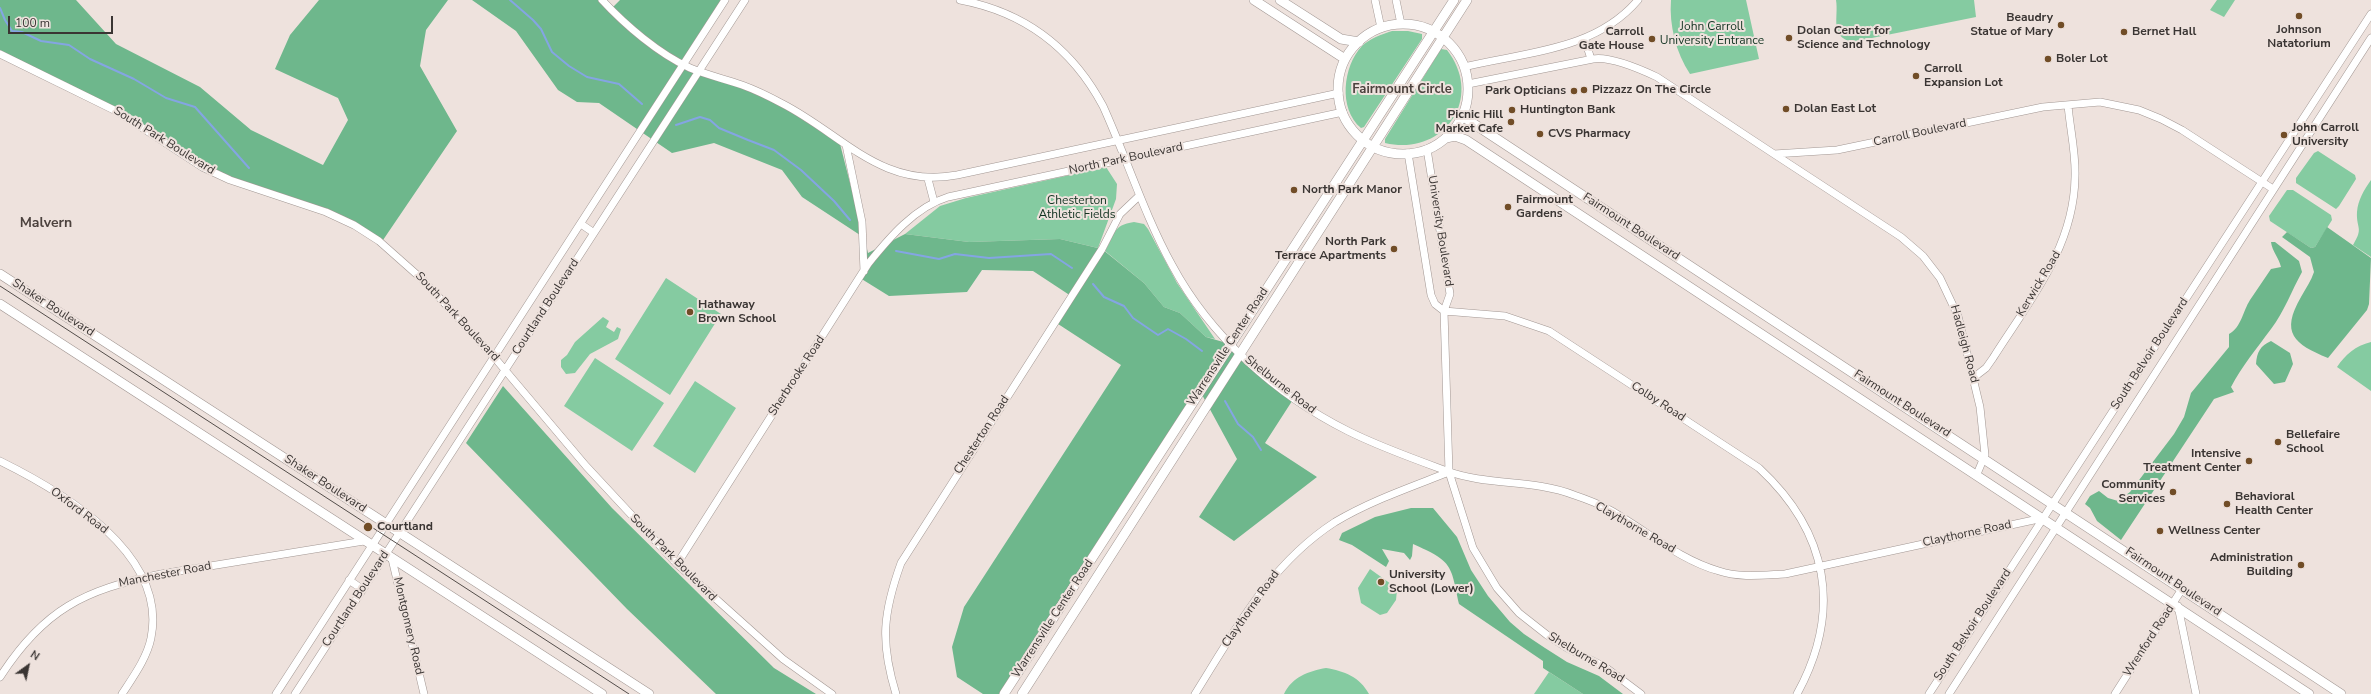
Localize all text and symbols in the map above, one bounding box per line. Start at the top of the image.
scale bar [10,8,115,34]
place label: Beaudry Statue of Mary [1970,11,2053,39]
marker: Johnson Natatorium [2294,11,2304,21]
text: 100 m [15,15,50,31]
park label: John Carroll University Entrance [1660,20,1764,48]
marker: Beaudry Statue of Mary [2056,20,2066,30]
place label: Johnson Natatorium [2267,23,2331,51]
place label: Dolan Center for Science and Technology [1797,24,1930,52]
place label: Carroll Gate House [1579,25,1644,53]
place label: Bernet Hall [2132,25,2196,39]
marker: Bernet Hall [2119,27,2129,37]
marker: Dolan Center for Science and Technology [1784,33,1794,43]
marker: Carroll Gate House [1647,34,1657,44]
place label: Boler Lot [2056,52,2108,66]
marker: Boler Lot [2043,54,2053,64]
place label: Carroll Expansion Lot [1924,62,2003,90]
marker: Carroll Expansion Lot [1911,71,1921,81]
district label: Fairmount Circle [1352,82,1452,98]
place label: Pizzazz On The Circle [1592,83,1711,97]
place label: Park Opticians [1485,84,1566,98]
marker: Pizzazz On The Circle [1579,85,1589,95]
marker: Park Opticians [1569,86,1579,96]
place label: Dolan East Lot [1794,102,1876,116]
place label: Huntington Bank [1520,103,1615,117]
street label: South Park Boulevard [111,104,217,178]
marker: Dolan East Lot [1781,104,1791,114]
marker: Huntington Bank [1507,105,1517,115]
place label: Picnic Hill Market Cafe [1435,108,1503,136]
street label: Carroll Boulevard [1872,116,1968,150]
marker: Picnic Hill Market Cafe [1506,117,1516,127]
place label: John Carroll University [2292,121,2359,149]
place label: CVS Pharmacy [1548,127,1630,141]
marker: CVS Pharmacy [1535,129,1545,139]
marker: John Carroll University [2279,130,2289,140]
street label: North Park Boulevard [1068,140,1184,178]
street label: University Boulevard [1424,175,1456,287]
place label: North Park Manor [1302,183,1402,197]
marker: North Park Manor [1289,185,1299,195]
street label: Fairmount Boulevard [1580,190,1682,264]
place label: Fairmount Gardens [1516,193,1573,221]
park label: Chesterton Athletic Fields [1038,194,1116,222]
marker: Fairmount Gardens [1503,202,1513,212]
district label: Malvern [20,216,72,232]
place label: North Park Terrace Apartments [1275,235,1386,263]
marker: North Park Terrace Apartments [1389,244,1399,254]
street label: Kerwick Road [2014,249,2064,319]
street label: Courtland Boulevard [510,256,582,358]
street label: South Park Boulevard [412,269,502,365]
street label: Shaker Boulevard [9,276,97,340]
street label: Warrensville Center Road [1184,285,1272,409]
street label: South Belvoir Boulevard [2108,295,2192,413]
place label: Hathaway Brown School [698,298,776,326]
street label: Hadleigh Road [1947,303,1981,385]
marker: Hathaway Brown School [685,307,695,317]
street label: Sherbrooke Road [766,333,828,419]
street label: Shelburne Road [1242,353,1318,417]
street label: Fairmount Boulevard [1851,367,1953,441]
street label: Colby Road [1628,379,1688,425]
street label: Chesterton Road [951,393,1013,477]
place label: Bellefaire School [2286,428,2340,456]
marker: Bellefaire School [2273,437,2283,447]
place label: Intensive Treatment Center [2143,447,2241,475]
street label: Shaker Boulevard [281,452,369,516]
marker: Intensive Treatment Center [2244,456,2254,466]
place label: Community Services [2101,478,2165,506]
street label: Oxford Road [47,485,111,537]
marker: Community Services [2168,487,2178,497]
place label: Behavioral Health Center [2235,490,2313,518]
street label: Claythorne Road [1592,499,1678,557]
marker: Behavioral Health Center [2222,499,2232,509]
street label: South Park Boulevard [627,512,719,604]
street label: Claythorne Road [1921,518,2013,550]
place label: Courtland [377,520,433,534]
marker: Courtland [362,521,374,533]
place label: Wellness Center [2168,524,2260,538]
marker: Wellness Center [2155,526,2165,536]
street label: Fairmount Boulevard [2122,545,2224,619]
street label: Courtland Boulevard [320,548,392,650]
place label: Administration Building [2210,551,2293,579]
street label: Warrensville Center Road [1009,557,1097,681]
street label: Manchester Road [118,559,212,591]
marker: Administration Building [2296,560,2306,570]
street label: South Belvoir Boulevard [1931,566,2015,684]
street label: Claythorne Road [1219,568,1283,650]
place label: University School (Lower) [1389,568,1474,596]
street label: Montgomery Road [390,576,426,676]
marker: University School (Lower) [1376,577,1386,587]
street label: Wrenford Road [2120,602,2178,680]
street label: Shelburne Road [1545,630,1627,686]
north arrow [8,646,48,686]
text: N [27,647,42,664]

